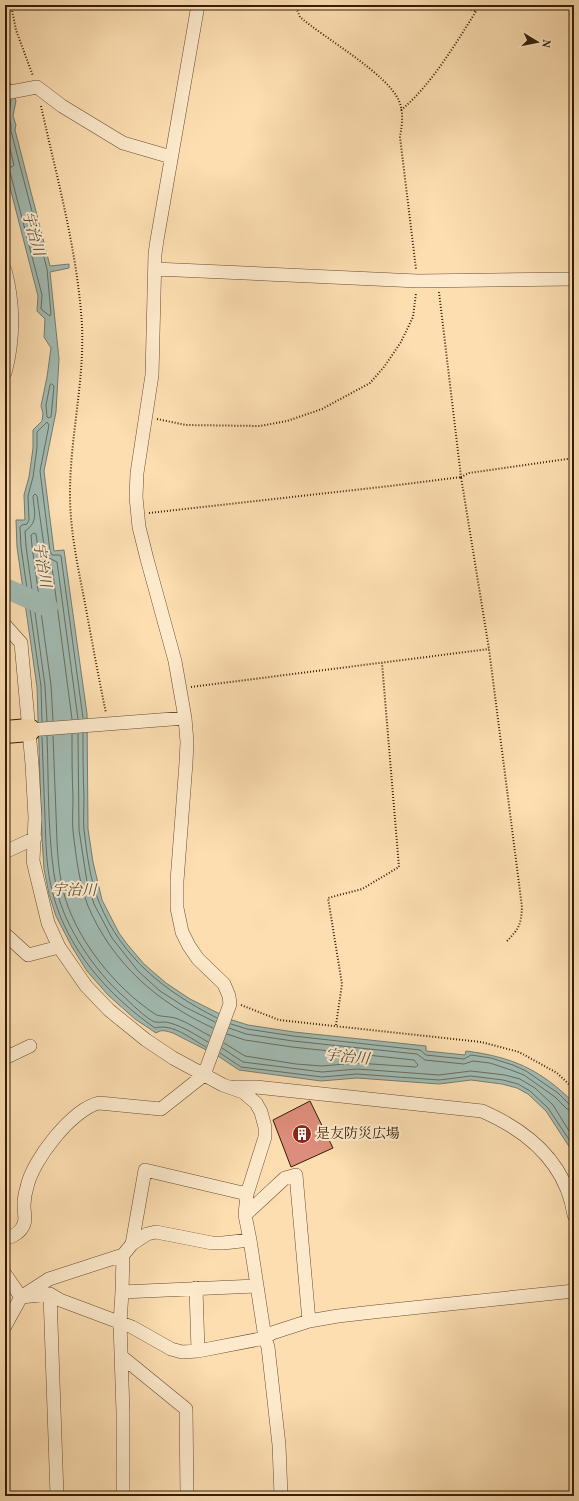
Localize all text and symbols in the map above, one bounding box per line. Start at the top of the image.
north arrow [517,22,557,62]
text: N [537,38,553,49]
water label: 宇治川 [16,209,49,260]
water label: 宇治川 [27,541,55,591]
water label: 宇治川 [51,881,98,902]
water label: 宇治川 [324,1045,372,1071]
building icon: 是友防災広場 [291,1123,313,1145]
place label: 是友防災広場 [316,1125,400,1144]

